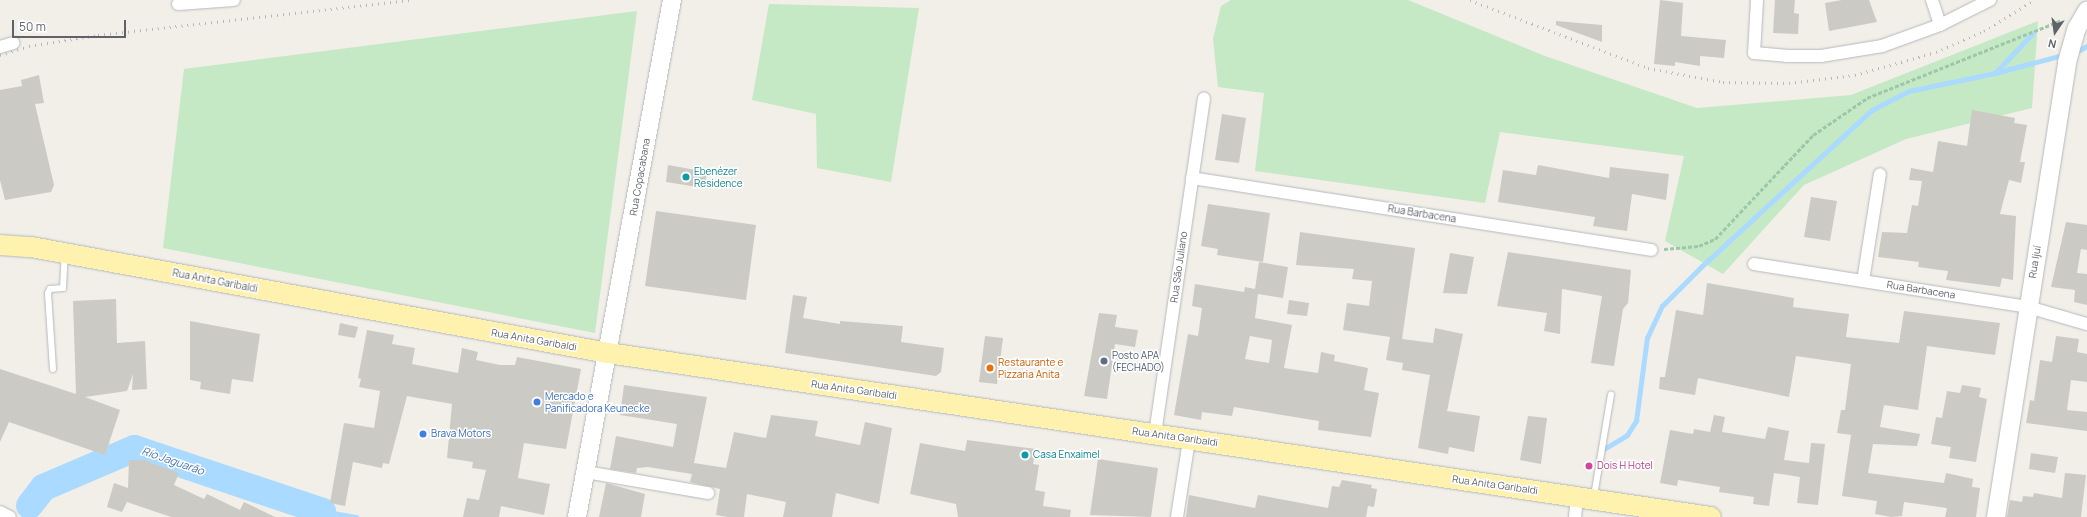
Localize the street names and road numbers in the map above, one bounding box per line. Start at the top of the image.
street label: Rua Copacabana [627,137,653,217]
street label: Rua Barbacena [1387,203,1457,225]
street label: Rua São Juliano [1168,230,1190,304]
street label: Rua Ijuí [2026,245,2044,279]
street label: Rua Anita Garibaldi [171,267,259,295]
street label: Rua Barbacena [1886,279,1956,301]
street label: Rua Anita Garibaldi [490,327,578,353]
street label: Rua Anita Garibaldi [810,378,898,402]
street label: Rua Anita Garibaldi [1131,425,1219,449]
street label: Rua Anita Garibaldi [1451,473,1539,497]

